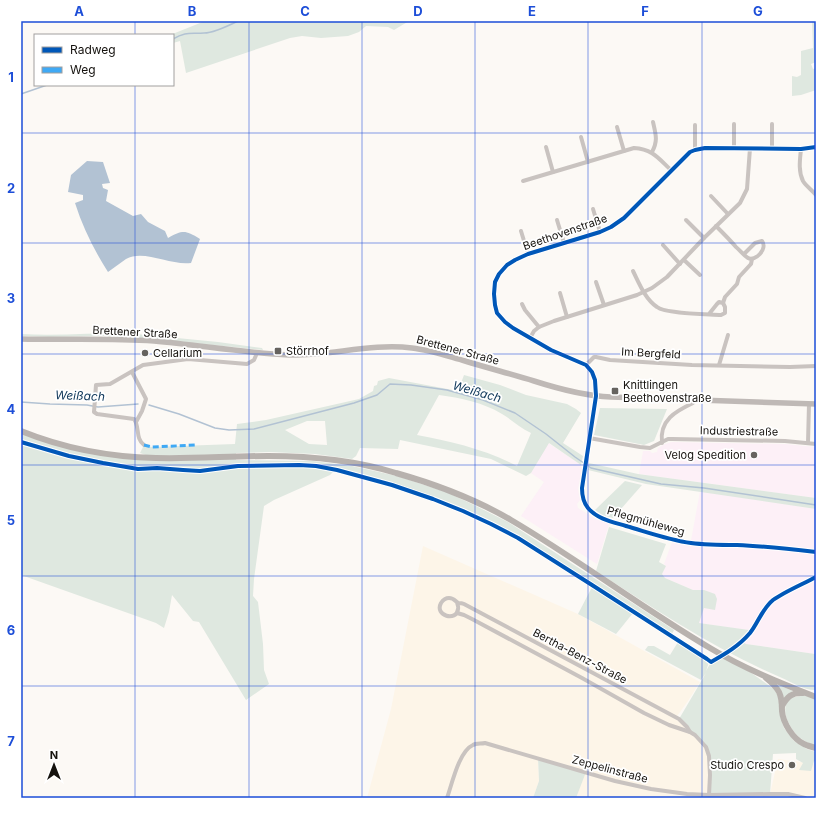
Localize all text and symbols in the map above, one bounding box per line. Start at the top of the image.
text: A [74,3,84,19]
text: B [188,3,197,19]
text: C [300,3,310,19]
text: D [413,3,423,19]
text: E [528,3,536,19]
text: F [641,3,649,19]
text: G [753,3,763,19]
legend [34,34,174,86]
text: Radweg [70,42,116,57]
text: Weg [70,62,96,77]
text: 1 [8,69,14,85]
text: 2 [7,180,15,196]
street label: Beethovenstraße [521,211,609,253]
text: 3 [7,290,15,306]
street label: Brettener Straße [92,323,178,341]
street label: Brettener Straße [415,332,501,368]
place label: Störrhof [286,344,329,358]
street label: Im Bergfeld [621,344,681,362]
place label: Cellarium [153,346,202,360]
marker: Störrhof [273,346,283,356]
marker: Cellarium [140,348,150,358]
water label: Weißach [451,377,503,406]
place label: Knittlingen Beethovenstraße [623,378,711,405]
marker: Knittlingen Beethovenstraße [610,386,620,396]
water label: Weißach [55,387,105,404]
text: 4 [7,401,16,417]
street label: Industriestraße [700,423,778,439]
place label: Velog Spedition [664,448,746,462]
marker: Velog Spedition [749,450,759,460]
street label: Pflegmühleweg [605,503,687,539]
text: 5 [7,512,15,528]
text: 6 [7,622,15,638]
street label: Bertha-Benz-Straße [531,625,629,687]
text: 7 [7,733,15,749]
north arrow [34,745,74,785]
text: N [50,748,58,762]
street label: Zeppelinstraße [571,752,649,786]
place label: Studio Crespo [710,758,784,772]
marker: Studio Crespo [787,760,797,770]

